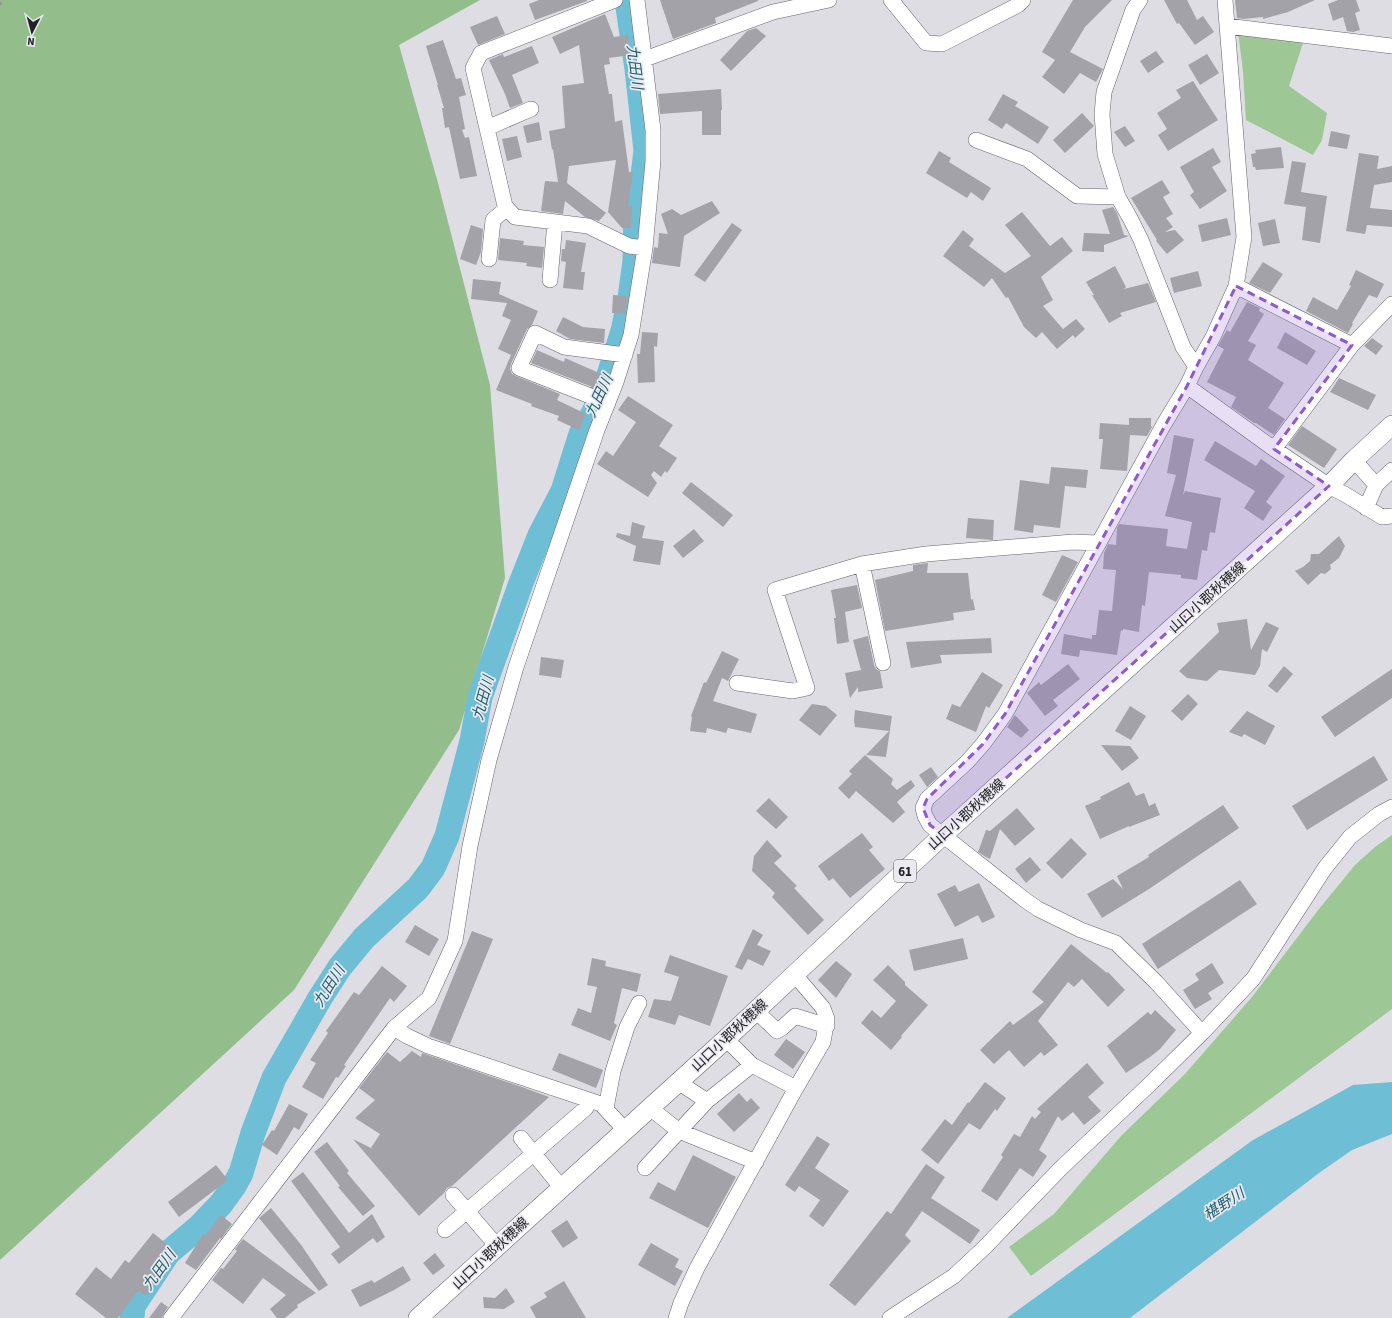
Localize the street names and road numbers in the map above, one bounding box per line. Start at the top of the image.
street label: 山口小郡秋穂線 [1165,558,1251,638]
street label: 山口小郡秋穂線 [924,775,1010,855]
road number: 61 [894,860,916,882]
street label: 山口小郡秋穂線 [687,995,772,1076]
street label: 山口小郡秋穂線 [448,1213,533,1294]

